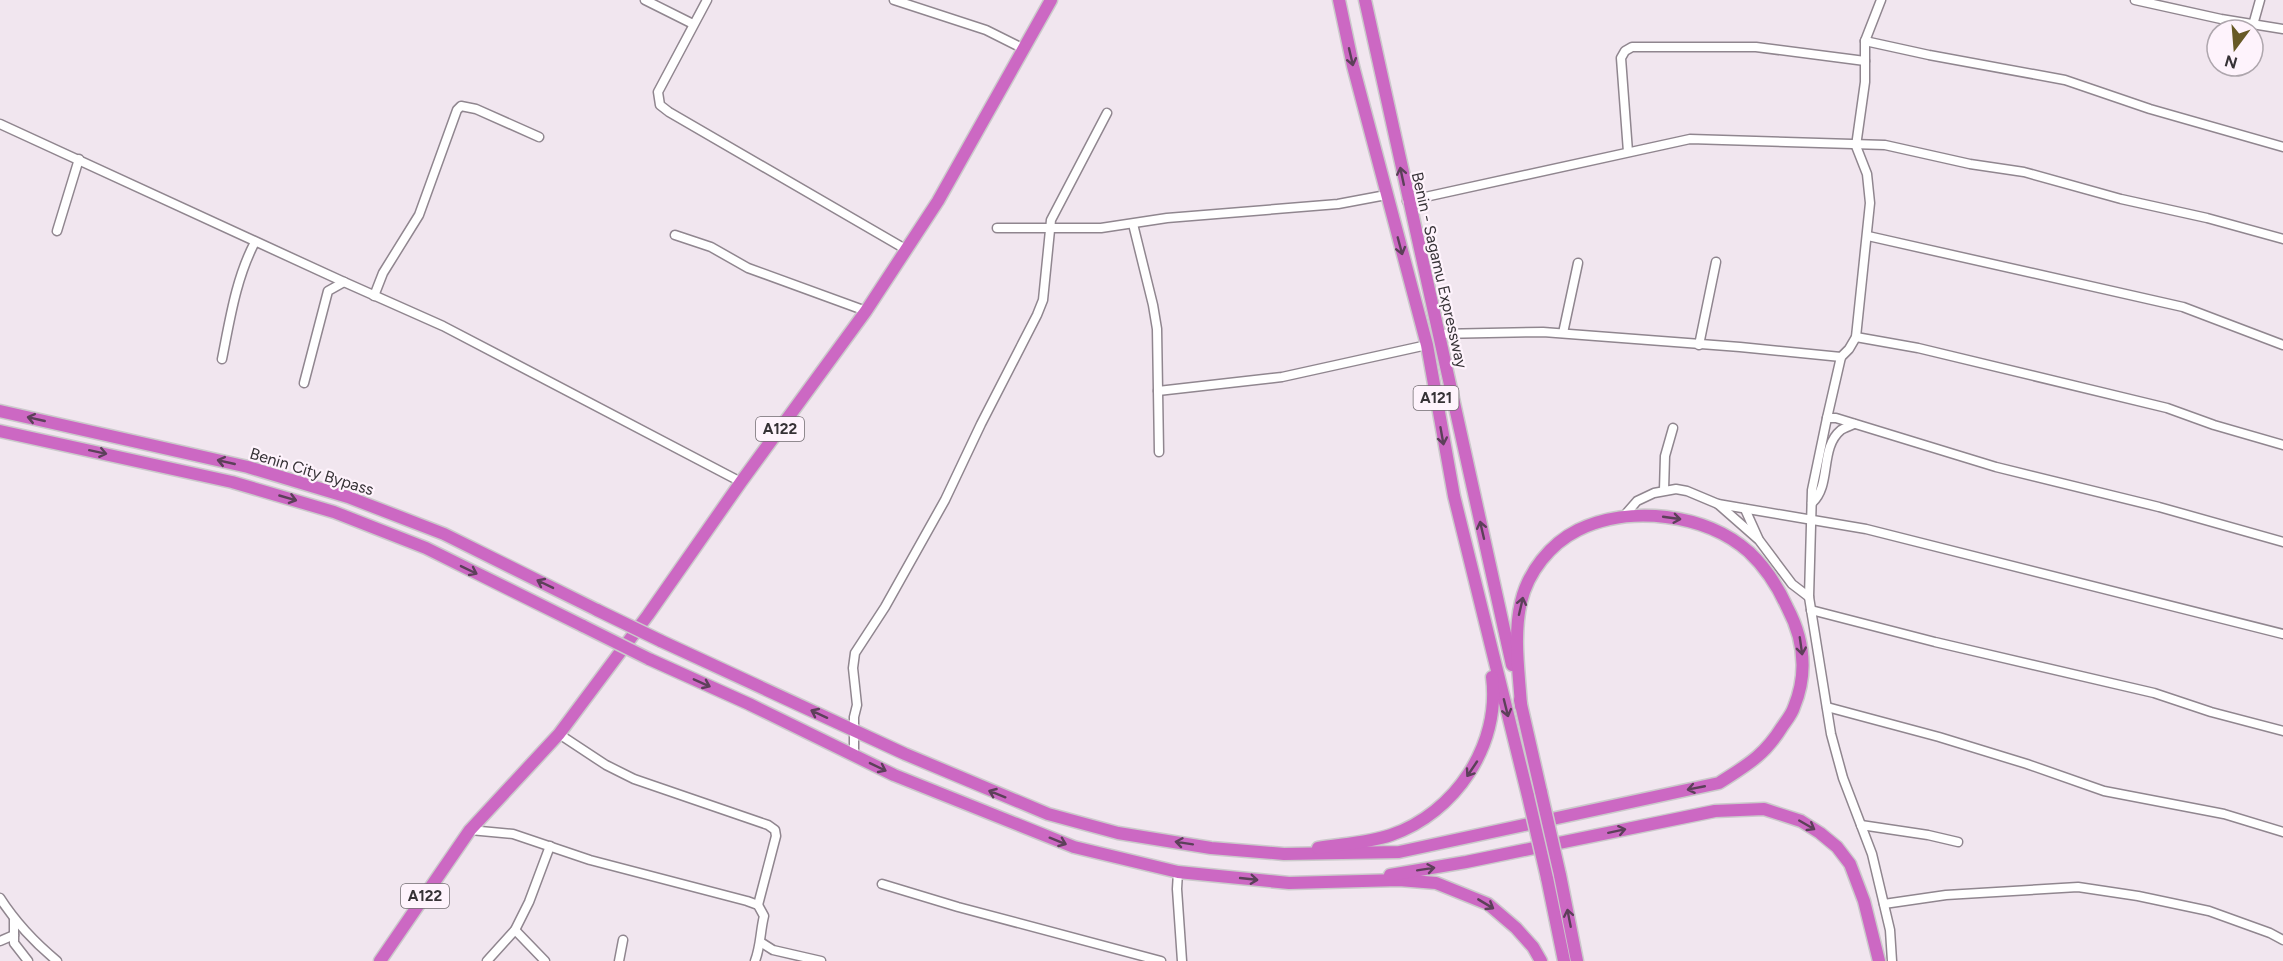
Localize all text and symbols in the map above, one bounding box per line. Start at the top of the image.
north arrow [2205,18,2265,78]
one-way arrow [1346,47,1357,67]
text: N [2222,51,2240,73]
one-way arrow [1396,167,1407,187]
street label: Benin - Sagamu Expressway [1408,170,1472,371]
one-way arrow [1395,236,1407,255]
road number: A121 [1414,386,1458,410]
one-way arrow [27,413,46,424]
road number: A122 [756,417,804,441]
one-way arrow [1437,426,1448,445]
street label: Benin City Bypass [248,444,376,499]
one-way arrow [88,447,107,459]
one-way arrow [217,456,236,468]
one-way arrow [278,493,297,504]
one-way arrow [1661,512,1681,523]
one-way arrow [1476,521,1487,541]
one-way arrow [459,564,477,576]
one-way arrow [536,578,554,589]
one-way arrow [1516,597,1527,616]
one-way arrow [1795,636,1806,656]
one-way arrow [693,678,711,689]
one-way arrow [1501,698,1513,717]
one-way arrow [810,708,828,720]
one-way arrow [1465,760,1478,777]
one-way arrow [869,762,887,774]
one-way arrow [1687,783,1706,794]
one-way arrow [988,788,1006,799]
one-way arrow [1798,819,1815,831]
one-way arrow [1608,824,1627,836]
one-way arrow [1049,836,1067,847]
one-way arrow [1175,838,1195,849]
one-way arrow [1416,863,1436,874]
one-way arrow [1238,874,1258,885]
road number: A122 [401,884,449,908]
one-way arrow [1477,899,1494,911]
one-way arrow [1563,909,1574,928]

